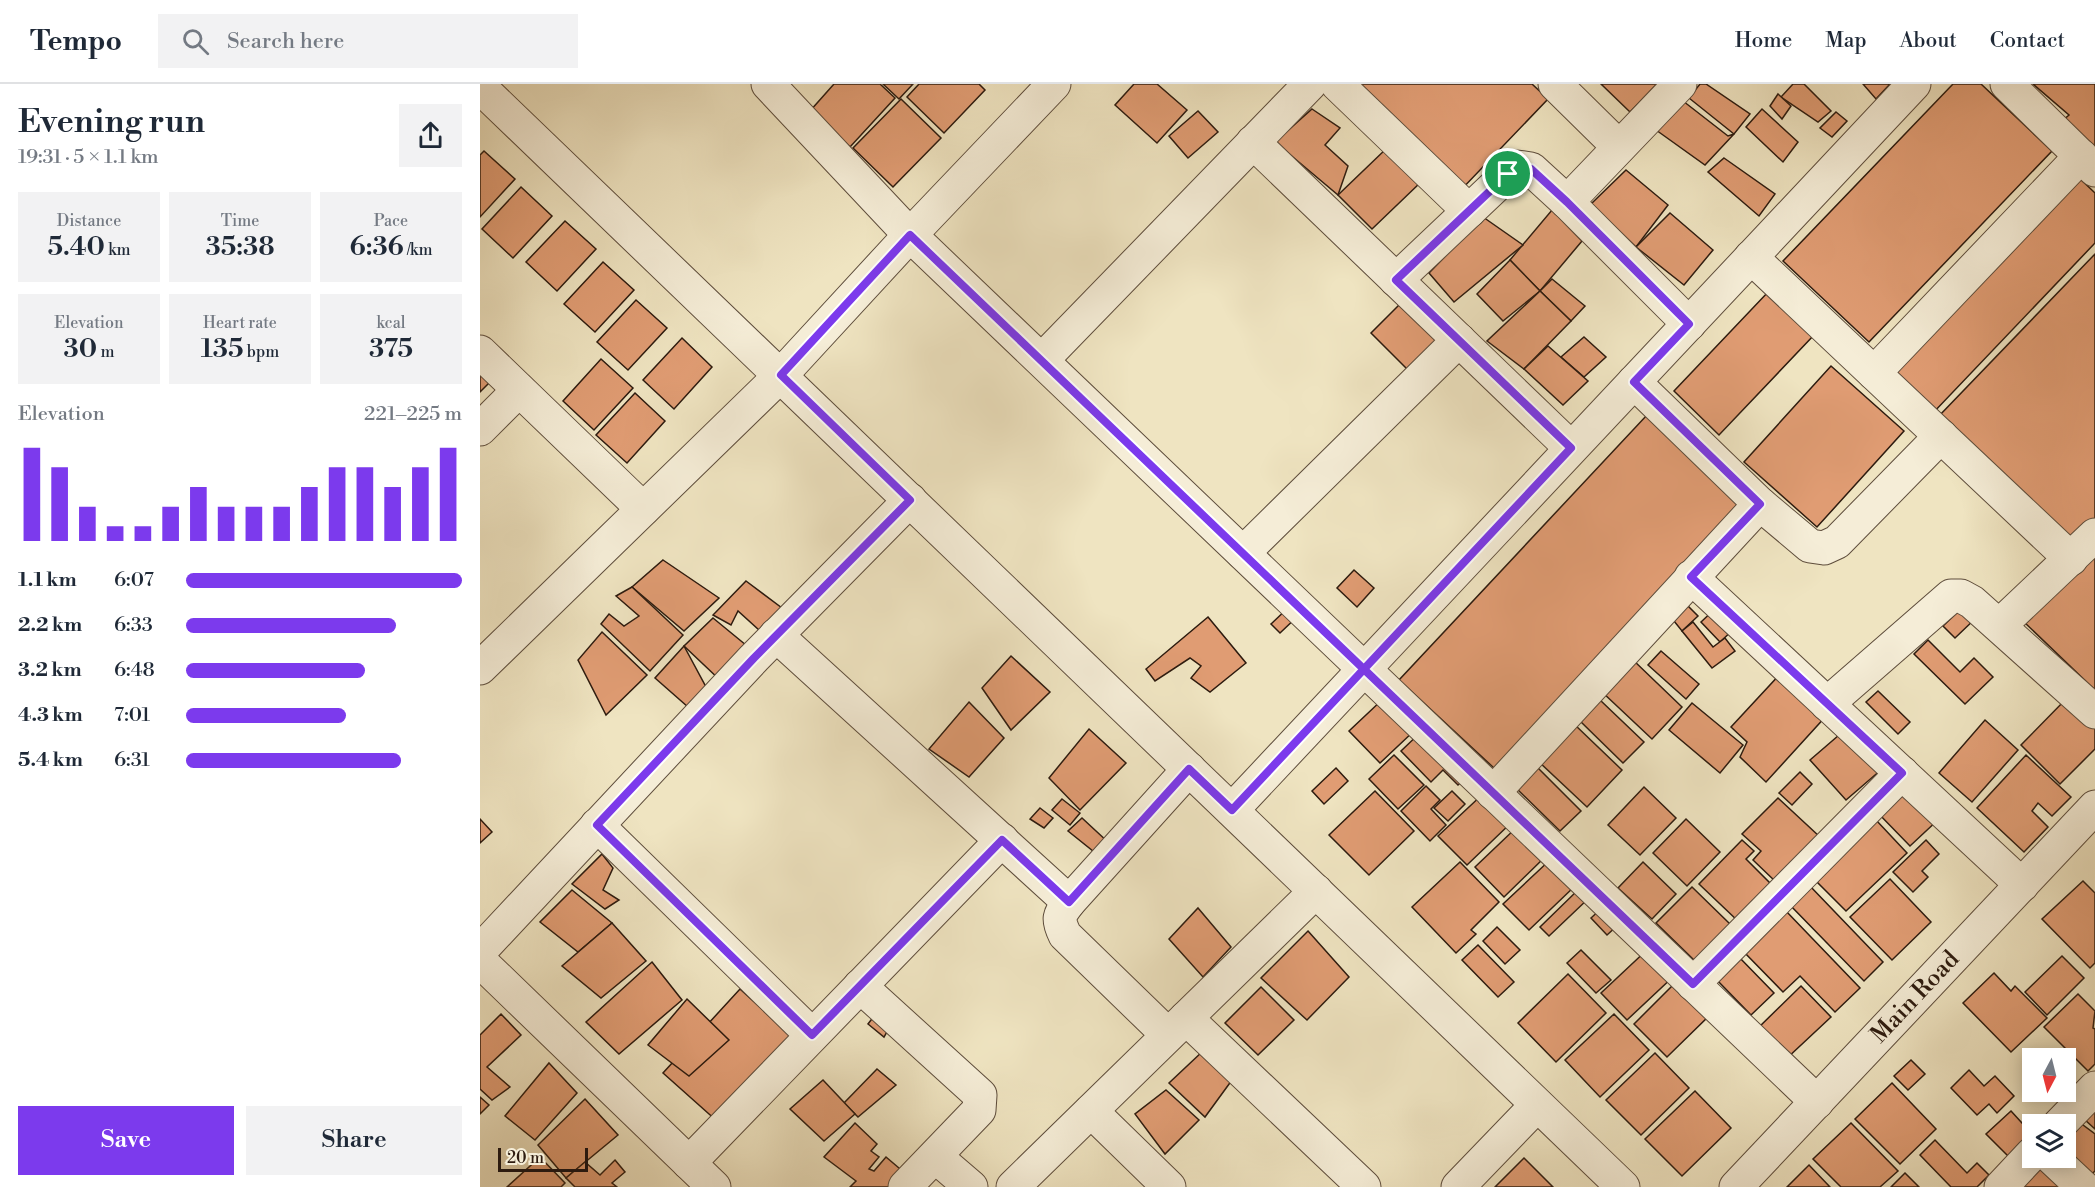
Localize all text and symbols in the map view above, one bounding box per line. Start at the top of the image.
search box [158,14,578,68]
text: Tempo [30,24,122,59]
icon: search [179,25,212,58]
text: Search here [227,28,344,55]
text: Home [1735,28,1792,54]
text: Map [1825,28,1867,54]
text: About [1900,28,1957,54]
text: Contact [1990,28,2065,54]
text: Evening run [18,102,205,143]
button: share [399,104,462,167]
text: 19:31 · 5 × 1.1 km [18,145,159,170]
pin [1482,148,1533,199]
icon: arrive [1491,157,1524,190]
text: Distance [57,211,121,231]
text: Time [221,211,259,231]
text: Pace [374,211,408,231]
text: 5.40 [47,231,105,263]
text: 35:38 [205,231,275,263]
text: 6:36 [350,231,404,263]
text: km [105,240,131,260]
text: /km [404,240,432,260]
text: Elevation [54,313,124,333]
text: Heart rate [203,313,277,333]
text: kcal [376,313,406,333]
text: 30 [64,333,97,365]
text: 135 [201,333,244,365]
text: 375 [369,333,413,365]
text: m [97,342,114,362]
text: bpm [244,342,279,362]
text: Elevation [18,402,105,427]
text: 221–225 m [364,402,462,427]
text: 1.1 km [18,568,77,593]
text: 6:07 [114,568,154,593]
text: 2.2 km [18,613,82,638]
text: 6:33 [114,613,153,638]
text: 3.2 km [18,658,82,683]
text: 6:48 [114,658,155,683]
text: 4.3 km [18,703,83,728]
text: 7:01 [114,703,150,728]
text: 5.4 km [18,748,83,773]
text: 6:31 [114,748,150,773]
street label: Main Road [1864,944,1966,1050]
north arrow [2022,1048,2076,1102]
map controls [2022,1048,2076,1168]
button: Save [18,1106,234,1175]
button: Share [246,1106,462,1175]
button: layers [2022,1114,2076,1168]
scale bar [498,1145,588,1172]
text: 20 m [507,1148,544,1168]

